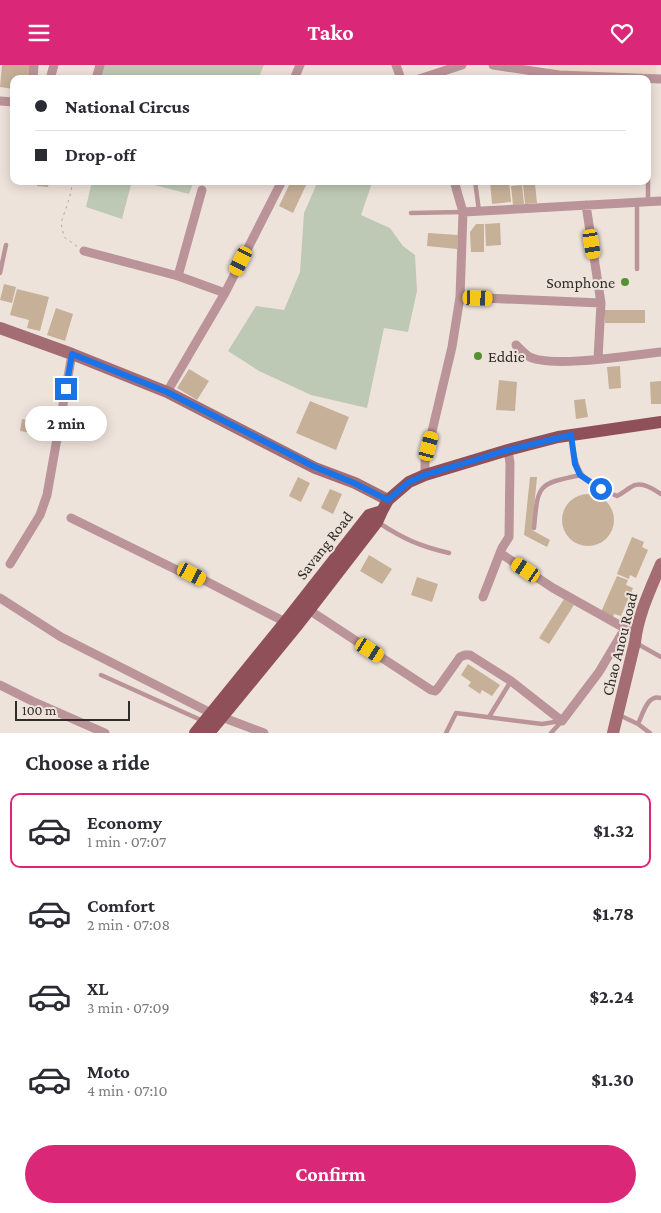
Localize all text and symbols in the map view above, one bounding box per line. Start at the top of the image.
icon: menu [25,19,53,47]
icon: heart [608,19,636,47]
text: Tako [307,20,354,45]
text: National Circus [65,96,190,117]
text: Drop-off [65,144,136,165]
car [582,228,601,260]
car [227,244,254,278]
place label: Somphone [546,274,615,292]
marker: Somphone [619,276,631,288]
car [462,290,493,306]
place label: Eddie [488,348,525,365]
marker: Eddie [472,350,484,362]
route end [55,378,77,400]
callout: 2 min [25,407,107,441]
text: 2 min [47,415,85,432]
car [417,430,440,462]
route start [590,478,612,500]
street label: Savang Road [293,508,357,583]
car [509,555,542,585]
car [175,561,208,587]
street label: Chao Anou Road [598,590,641,698]
car [353,636,386,664]
scale bar [15,698,130,721]
text: 100 m [22,702,56,718]
text: Choose a ride [25,750,150,775]
icon: car [27,808,72,853]
text: Economy [87,812,162,833]
text: $1.32 [593,820,634,841]
text: 1 min · 07:07 [87,833,166,850]
icon: car [27,891,72,936]
text: Comfort [87,895,155,916]
text: $1.78 [593,903,634,924]
text: 2 min · 07:08 [87,916,170,933]
icon: car [27,974,72,1019]
text: XL [87,978,109,999]
text: $2.24 [590,986,634,1007]
text: 3 min · 07:09 [87,999,170,1016]
icon: car [27,1057,72,1102]
text: Moto [87,1061,130,1082]
text: $1.30 [591,1069,634,1090]
text: 4 min · 07:10 [87,1082,167,1099]
button: Confirm [25,1145,636,1203]

